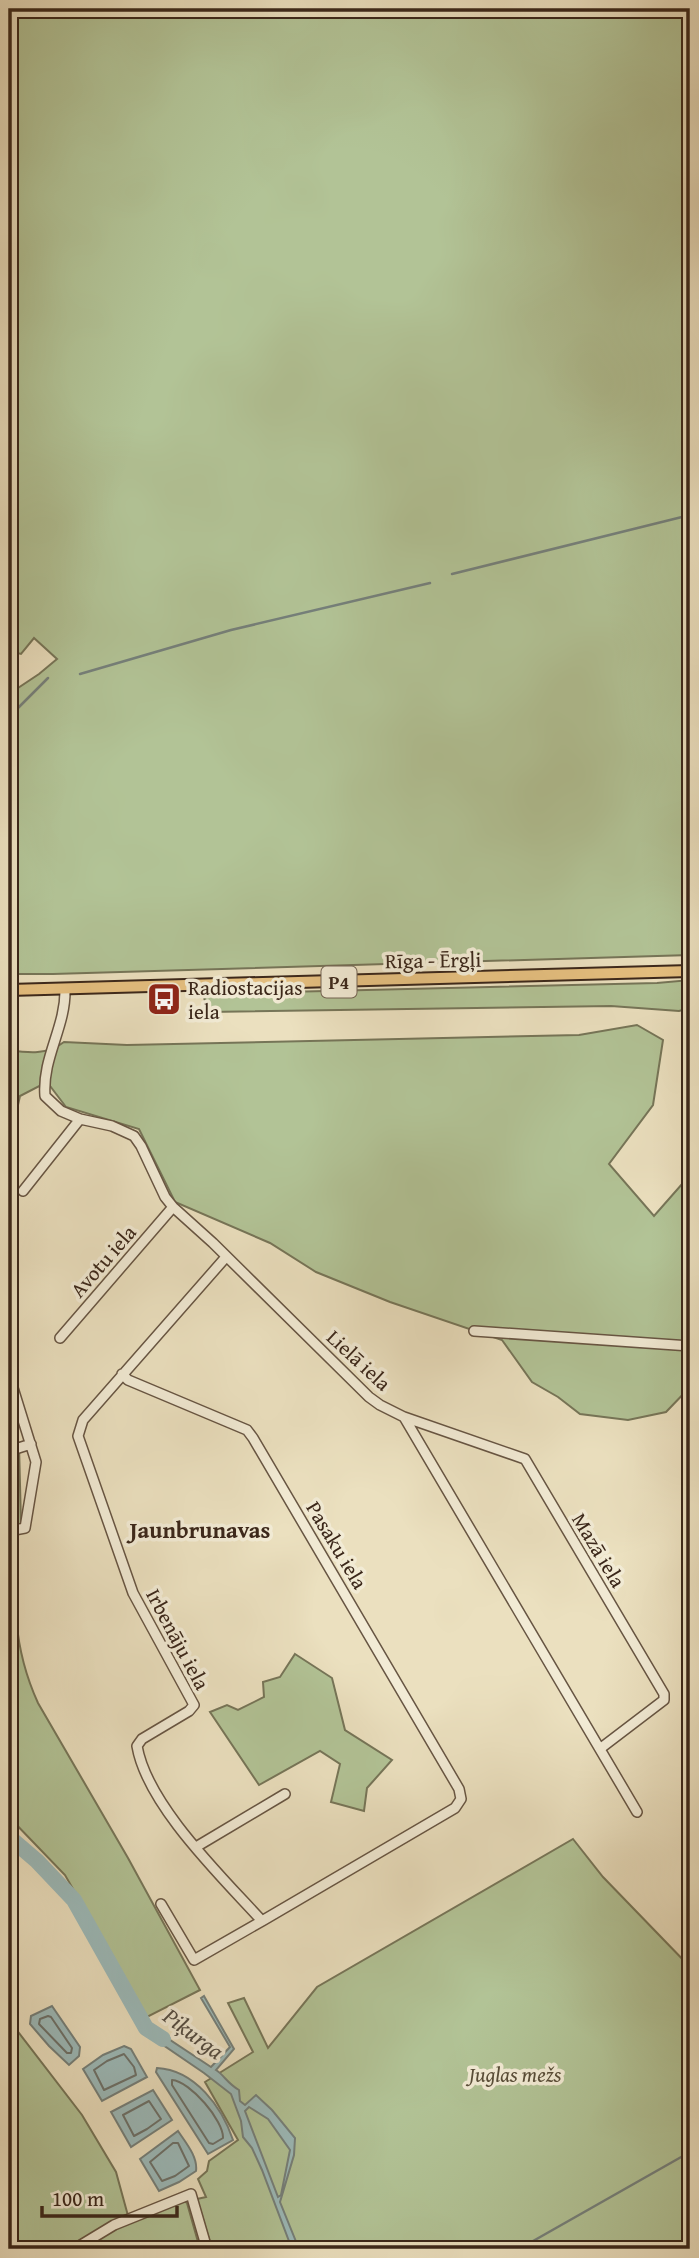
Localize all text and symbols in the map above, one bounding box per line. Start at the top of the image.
street label: Rīga - Ērgļi [385,944,482,976]
road number: P4 [322,966,356,998]
place label: Radiostacijas iela [188,972,303,1027]
bus stop icon: Radiostacijas iela [145,980,183,1018]
street label: Avotu iela [63,1218,143,1304]
street label: Lielā iela [320,1322,398,1398]
street label: Pasaku iela [299,1495,375,1595]
street label: Mazā iela [564,1507,634,1593]
district label: Jaunbrunavas [126,1513,271,1546]
street label: Irbenāju iela [138,1583,218,1695]
water label: Piķurga [156,1999,232,2067]
park label: Juglas mežs [466,2059,562,2090]
scale bar [42,2174,177,2218]
text: 100 m [52,2183,104,2214]

